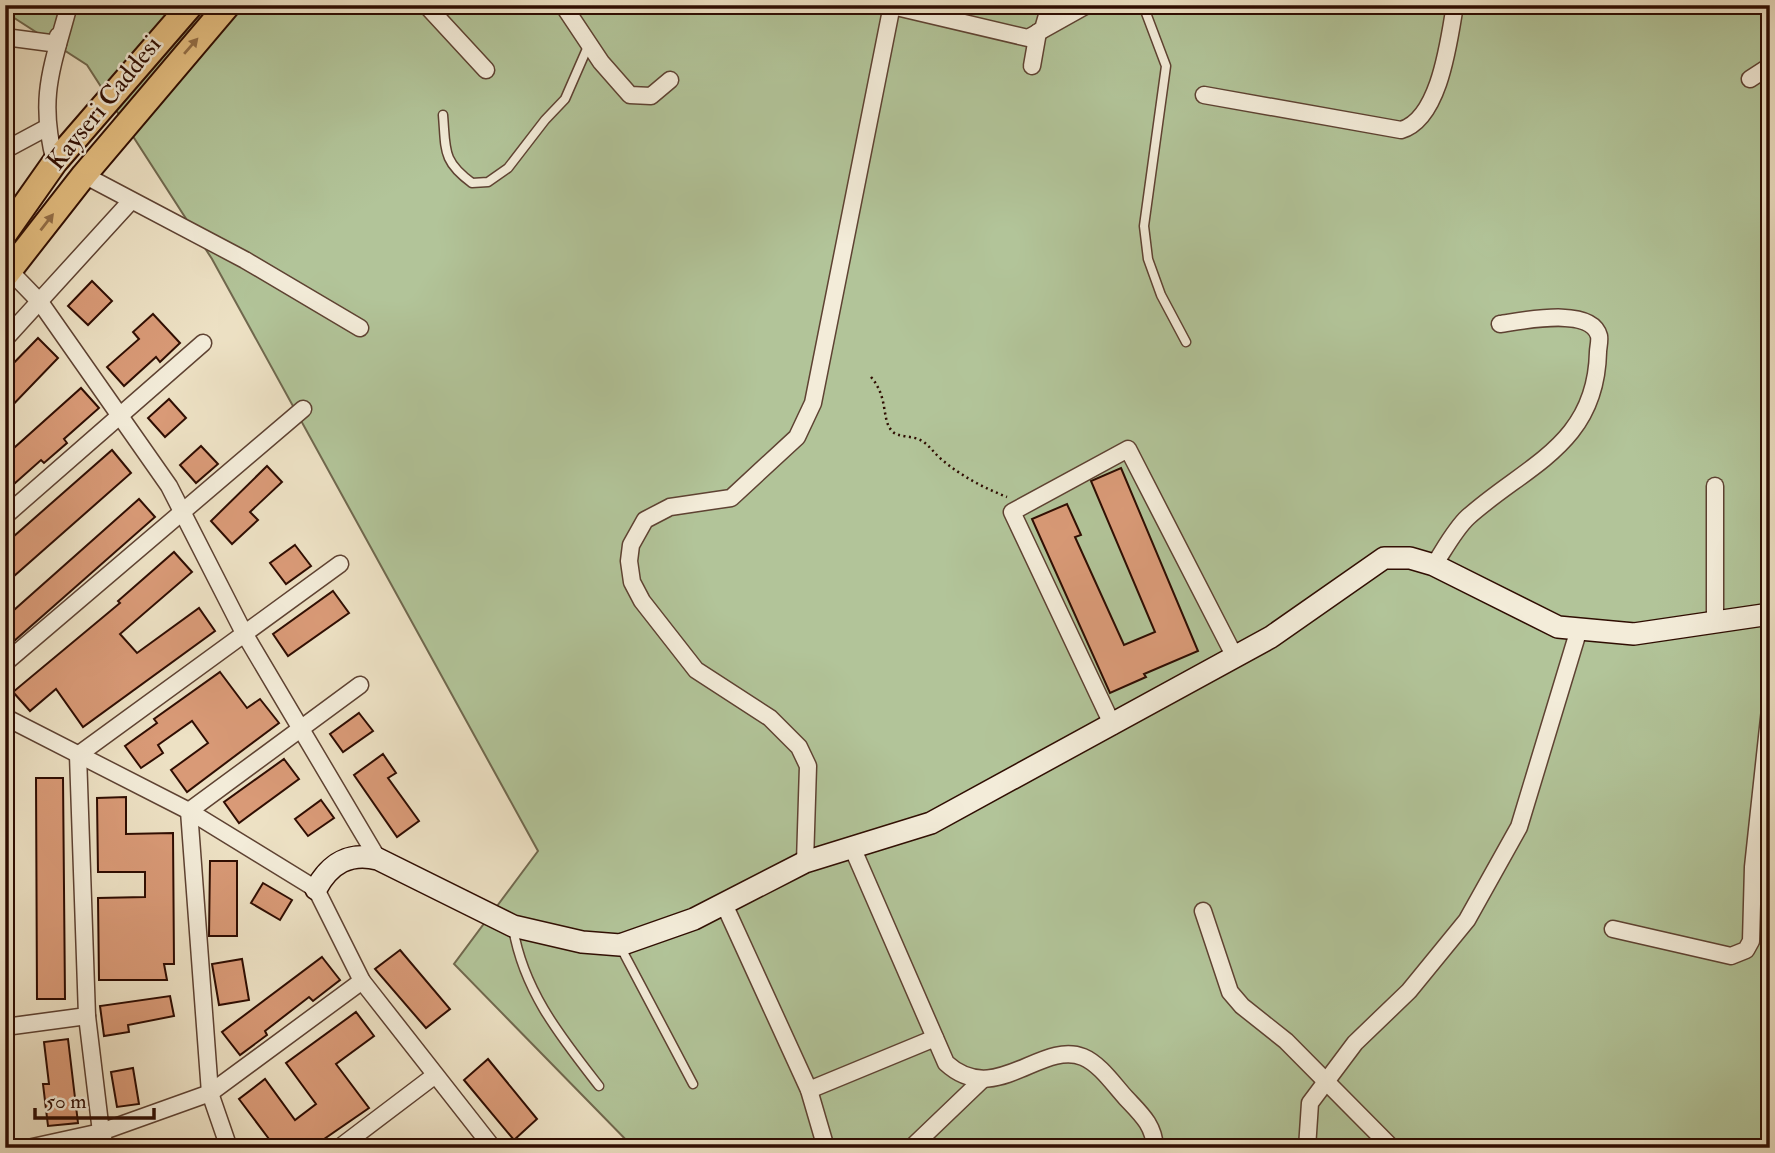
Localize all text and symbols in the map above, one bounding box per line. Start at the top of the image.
street label: Kayseri Caddesi [40,29,168,177]
one-way arrow [183,37,198,54]
one-way arrow [39,213,53,231]
scale bar [35,1076,154,1120]
text: 50 m [46,1088,87,1115]

